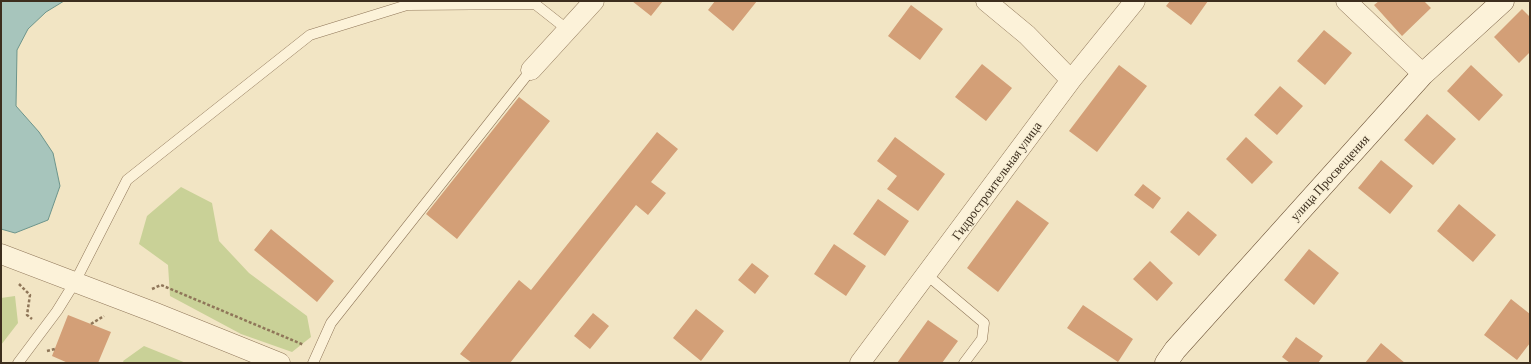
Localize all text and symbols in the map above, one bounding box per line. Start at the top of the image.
street label: Гидростроительная улица [949,119,1045,243]
street label: улица Просвещения [1287,132,1373,224]

